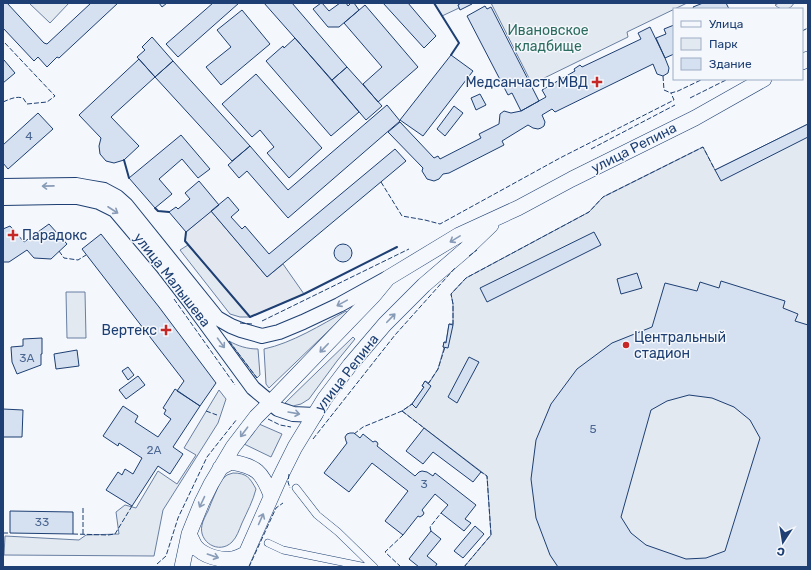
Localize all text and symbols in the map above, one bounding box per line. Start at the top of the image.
legend [673,8,803,80]
text: Улица [709,17,743,31]
park label: Ивановское кладбище [507,22,589,55]
text: Парк [709,37,738,51]
text: Здание [709,57,752,71]
place label: Медсанчасть МВД [466,74,588,91]
marker: Медсанчасть МВД [591,76,603,88]
street label: улица Репина [588,119,680,177]
house number: 4 [25,129,33,143]
one-way arrow [42,182,55,190]
one-way arrow [107,206,118,214]
place label: Парадокс [22,227,87,244]
marker: Парадокс [7,229,19,241]
street label: улица Малышева [130,229,214,331]
one-way arrow [449,235,461,243]
one-way arrow [336,300,348,307]
one-way arrow [386,313,396,323]
place label: Вертекс [102,322,157,339]
marker: Вертекс [160,324,172,336]
place label: Центральный стадион [634,329,726,362]
street label: улица Репина [311,331,383,415]
one-way arrow [216,338,225,349]
marker: Центральный стадион [621,340,631,350]
one-way arrow [319,343,328,353]
house number: 3А [19,351,35,365]
one-way arrow [287,409,300,417]
house number: 5 [589,422,597,436]
one-way arrow [240,426,248,437]
house number: 2А [146,443,162,457]
house number: 3 [420,477,428,491]
one-way arrow [198,496,205,508]
one-way arrow [257,513,265,525]
house number: 33 [35,515,49,529]
north arrow [763,522,803,562]
text: С [776,544,786,558]
one-way arrow [206,553,218,561]

